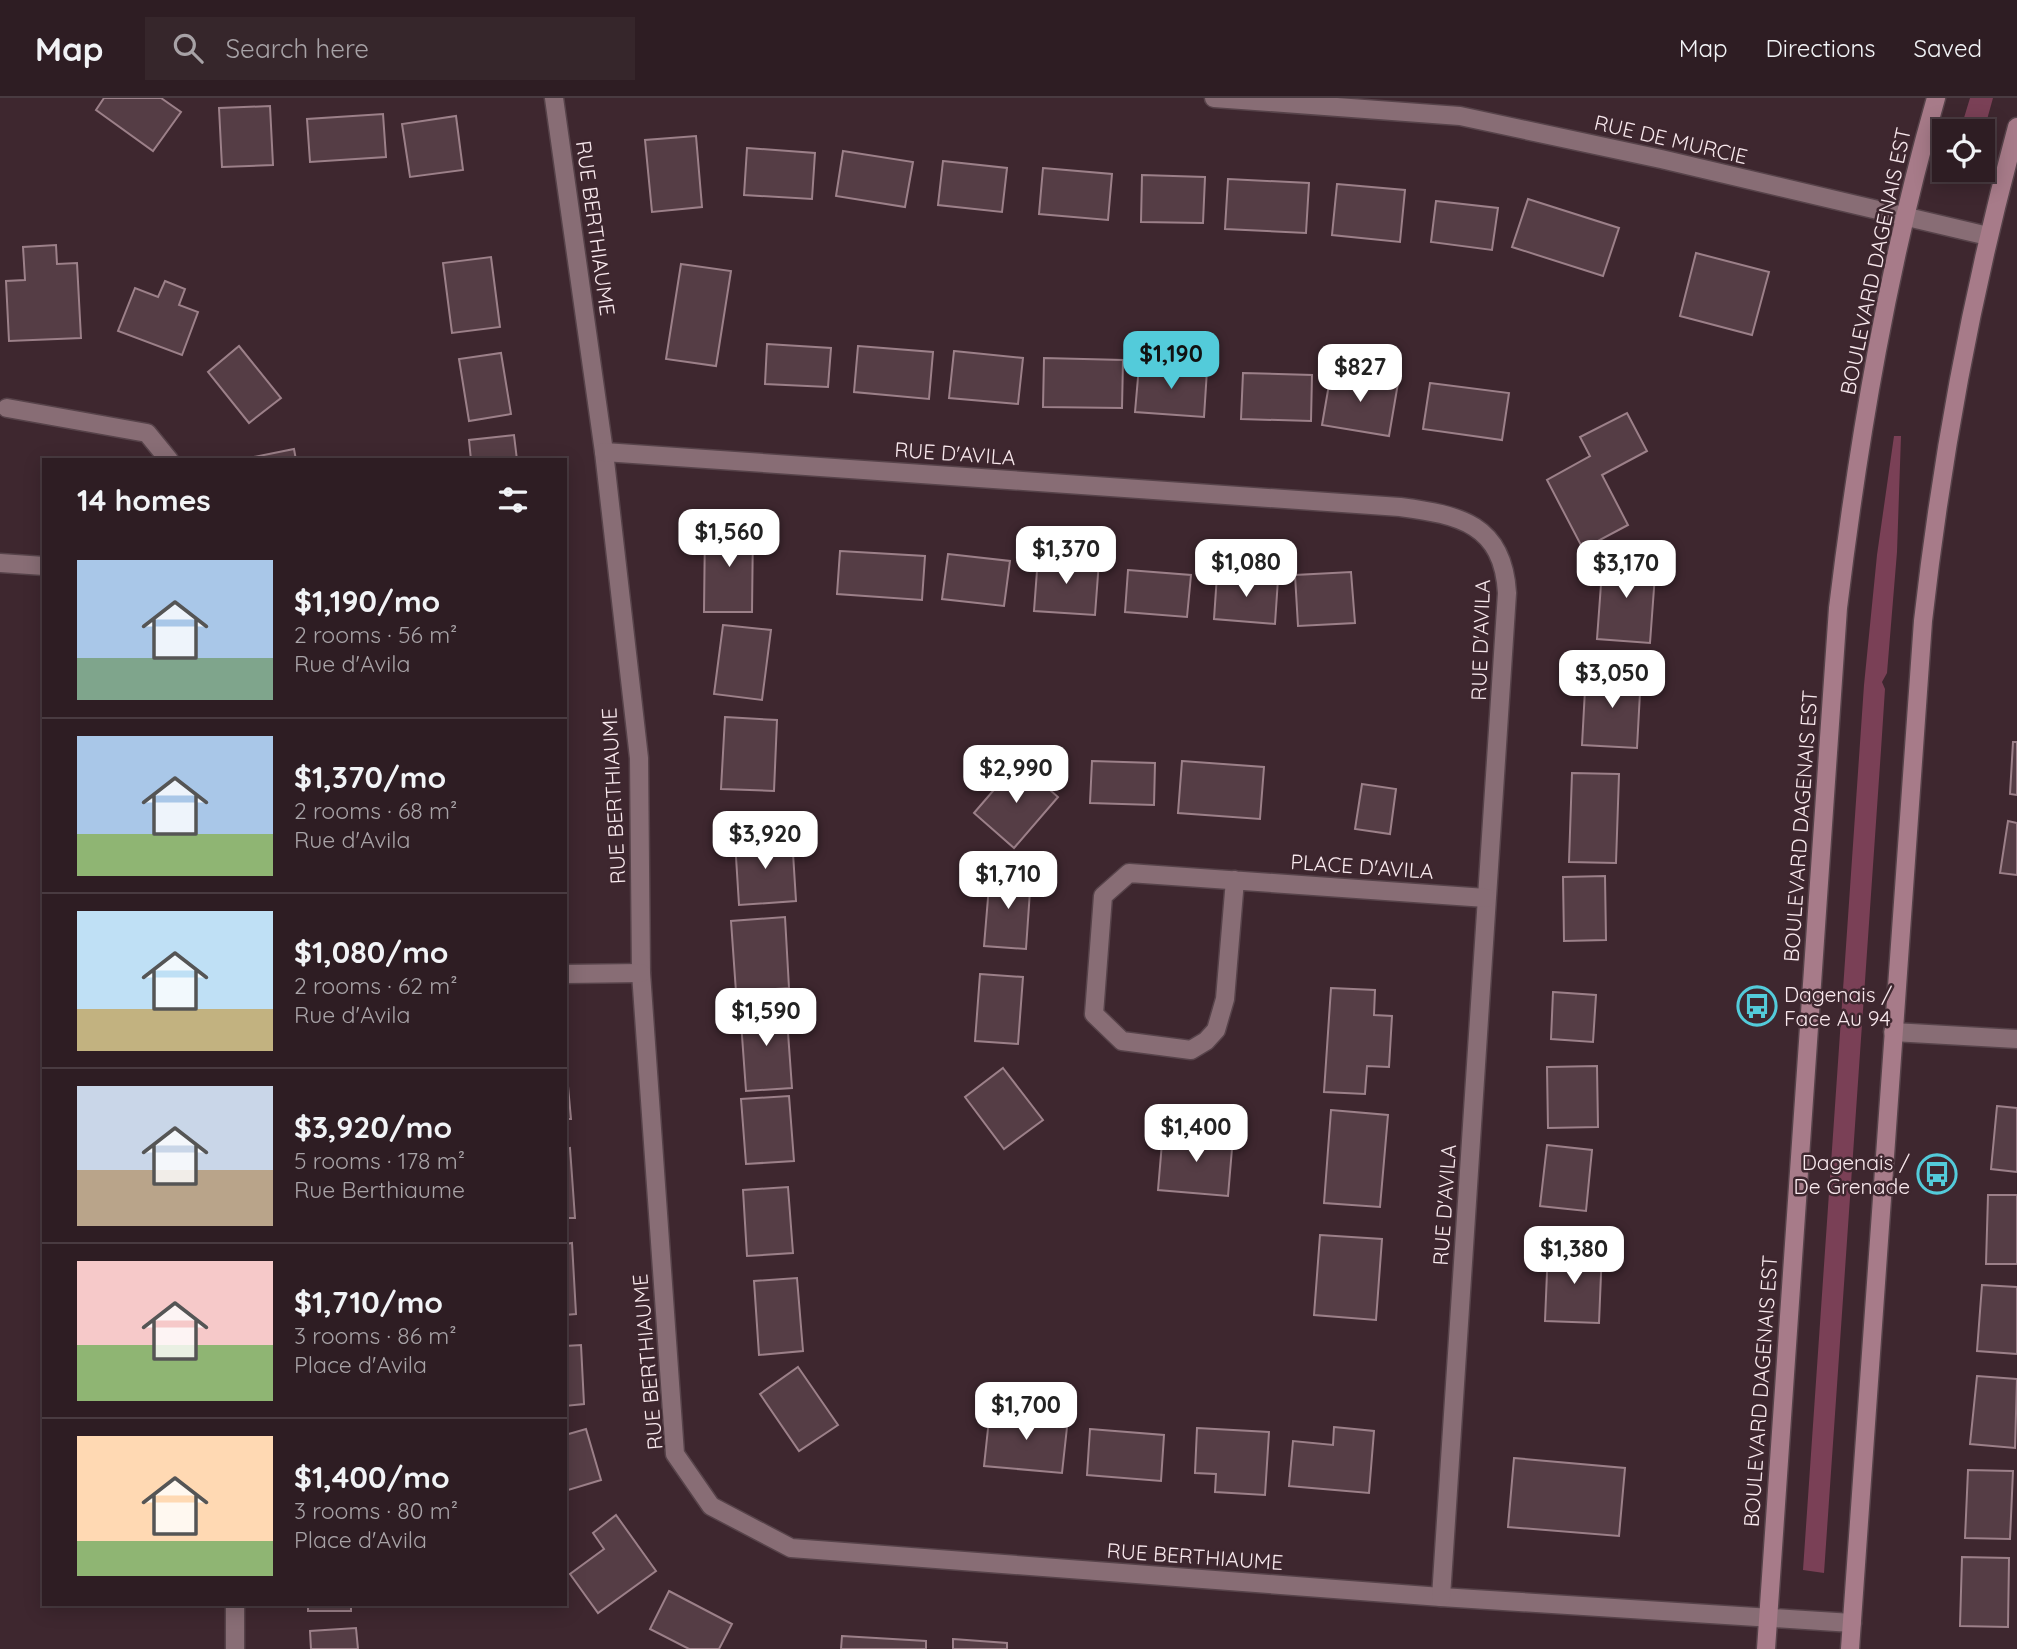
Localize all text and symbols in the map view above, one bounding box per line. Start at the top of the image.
search box [145,17,635,80]
text: Map [35,28,103,69]
icon: search [169,29,207,67]
text: Search here [225,32,369,65]
text: Map [1679,33,1728,63]
text: Directions [1766,33,1876,63]
text: Saved [1914,33,1982,63]
street label: RUE DE MURCIE [1592,109,1750,169]
map controls [1932,119,1995,182]
button: locate [1932,119,1995,182]
street label: BOULEVARD DAGENAIS EST [1834,125,1916,397]
street label: RUE BERTHIAUME [571,139,621,317]
pin: $1,190 [1114,331,1228,391]
text: $1,190 [1139,339,1203,368]
pin: $827 [1319,344,1401,404]
text: $827 [1334,352,1386,381]
street label: RUE D'AVILA [894,436,1016,470]
text: 14 homes [77,481,211,519]
icon: filters [494,481,532,519]
pin: $1,560 [672,510,786,569]
text: $1,560 [694,517,764,546]
pin: $1,370 [1009,526,1123,586]
text: $1,370 [1032,534,1100,563]
pin: $1,080 [1189,540,1303,599]
pin: $3,170 [1569,540,1683,600]
text: $1,080 [1211,547,1281,576]
text: $3,170 [1593,548,1659,577]
street label: RUE D'AVILA [1465,579,1495,701]
text: $1,190/mo [294,582,440,620]
icon: home [133,588,217,672]
text: 2 rooms · 56 m² [294,620,457,649]
text: Rue d'Avila [294,649,410,678]
pin: $3,050 [1555,650,1669,710]
text: $3,050 [1575,658,1649,687]
street label: BOULEVARD DAGENAIS EST [1778,689,1822,963]
street label: RUE BERTHIAUME [595,707,631,885]
pin: $2,990 [959,746,1073,805]
text: $2,990 [979,753,1053,782]
text: $1,370/mo [294,758,446,796]
icon: home [133,764,217,848]
text: 2 rooms · 68 m² [294,796,457,825]
pin: $3,920 [708,812,822,871]
text: $3,920 [729,819,801,848]
text: Rue d'Avila [294,825,410,854]
street label: PLACE D'AVILA [1290,848,1434,884]
pin: $1,710 [951,852,1065,911]
text: $1,710 [975,859,1041,888]
text: $1,080/mo [294,933,449,971]
icon: home [133,939,217,1023]
text: 2 rooms · 62 m² [294,971,458,1000]
place label: Dagenais / Face Au 94 [1784,981,1892,1031]
bus stop icon: Dagenais / Face Au 94 [1736,985,1778,1027]
pin: $1,590 [709,988,823,1048]
text: $1,590 [731,996,801,1025]
text: Rue d'Avila [294,1000,410,1029]
pin: $1,400 [1139,1104,1253,1164]
text: $3,920/mo [294,1108,452,1146]
text: $1,400 [1161,1112,1231,1141]
icon: home [133,1114,217,1198]
street label: RUE D'AVILA [1427,1144,1461,1266]
text: 5 rooms · 178 m² [294,1146,465,1175]
place label: Dagenais / De Grenade [1794,1149,1910,1199]
bus stop icon: Dagenais / De Grenade [1916,1153,1958,1195]
text: Rue Berthiaume [294,1175,465,1204]
pin: $1,380 [1517,1226,1631,1286]
text: $1,380 [1540,1234,1608,1263]
street label: BOULEVARD DAGENAIS EST [1738,1254,1782,1528]
street label: RUE BERTHIAUME [626,1273,668,1451]
text: $1,710/mo [294,1283,443,1321]
icon: home [133,1289,217,1373]
text: 3 rooms · 86 m² [294,1321,457,1350]
text: Place d'Avila [294,1350,427,1379]
pin: $1,700 [969,1382,1083,1442]
text: $1,700 [991,1390,1061,1419]
text: $1,400/mo [294,1458,450,1496]
icon: home [133,1464,217,1548]
text: 3 rooms · 80 m² [294,1496,458,1525]
text: Place d'Avila [294,1525,427,1554]
street label: RUE BERTHIAUME [1106,1537,1284,1575]

